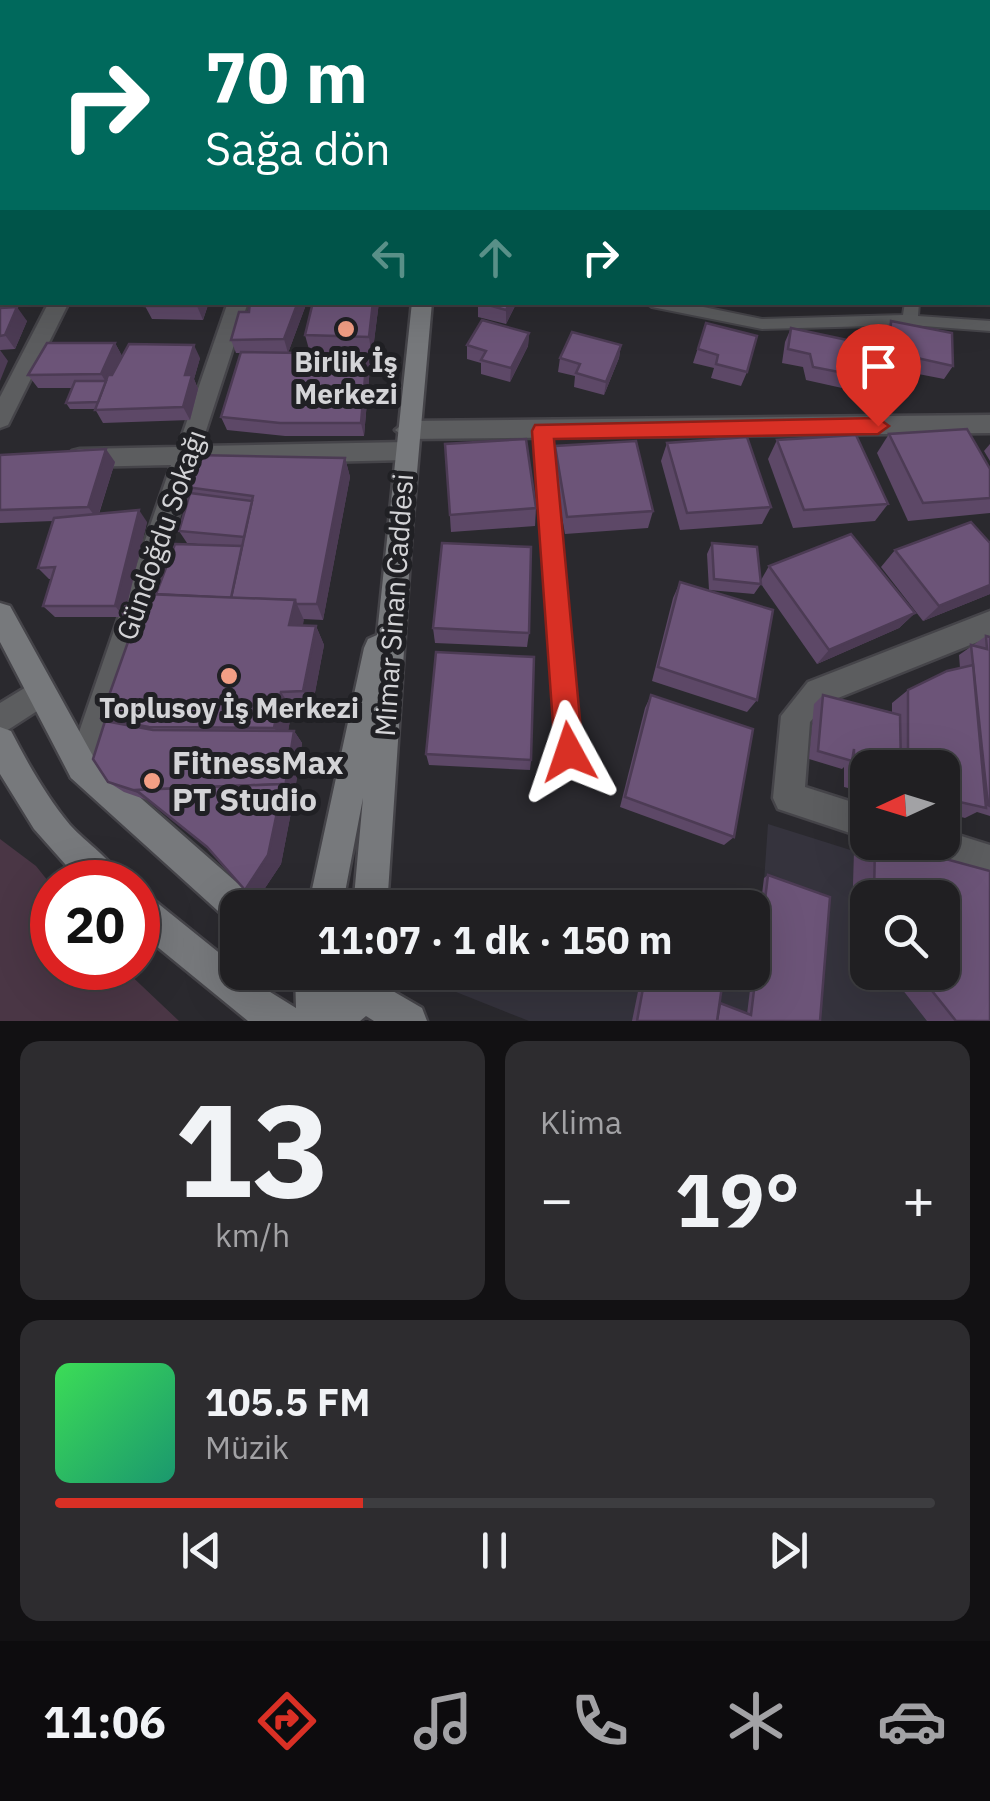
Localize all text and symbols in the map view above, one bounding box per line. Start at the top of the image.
text: 70 m [205,31,368,122]
icon: right [40,40,170,170]
text: Sağa dön [205,119,390,177]
icon: left [363,230,418,285]
icon: ahead [468,230,523,285]
icon: right [573,230,628,285]
marker: Birlik İş Merkezi [335,318,357,340]
pin [836,324,921,427]
icon: arrive [851,339,906,394]
place label: Birlik İş Merkezi [294,343,398,412]
street label: Gündoğdu Sokağı [107,425,214,645]
street label: Mimar Sinan Caddesi [366,472,421,738]
marker: Toplusoy İş Merkezi [218,665,240,687]
place label: Toplusoy İş Merkezi [99,689,359,726]
position arrow [517,700,621,804]
place label: FitnessMax PT Studio [172,741,344,820]
north arrow [850,750,960,860]
map controls [850,750,960,990]
marker: FitnessMax PT Studio [141,770,163,792]
speed limit sign: 20 [30,860,160,990]
button: search [850,880,960,990]
text: 11:07 · 1 dk · 150 m [318,915,672,964]
text: 13 [174,1064,331,1233]
text: Klima [540,1101,622,1143]
text: 19° [675,1150,800,1248]
text: − [540,1163,573,1234]
text: + [902,1163,935,1234]
text: km/h [215,1214,290,1256]
text: 105.5 FM [205,1377,370,1426]
text: Müzik [205,1426,289,1468]
icon: previous [174,1523,229,1578]
icon: pause [467,1523,522,1578]
icon: next [761,1523,816,1578]
icon: directions [252,1686,322,1756]
icon: music [408,1686,478,1756]
icon: phone [565,1686,635,1756]
icon: climate [721,1686,791,1756]
icon: car [877,1686,947,1756]
text: 11:06 [43,1692,166,1750]

